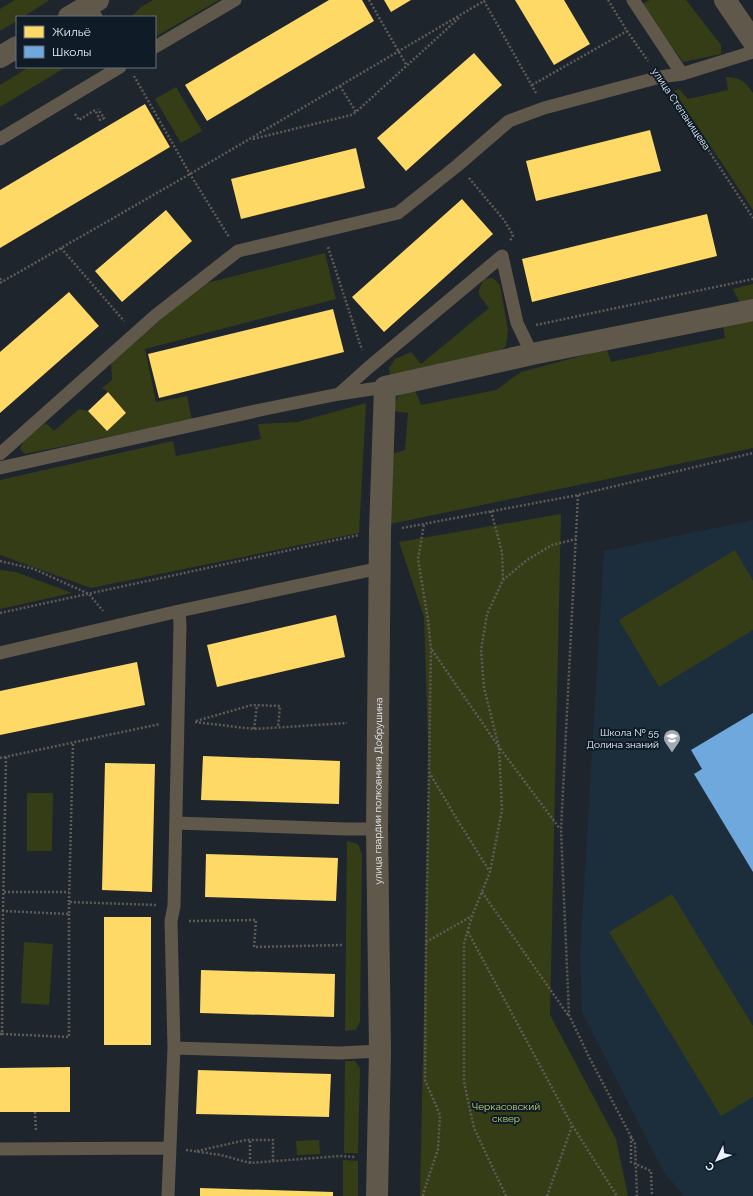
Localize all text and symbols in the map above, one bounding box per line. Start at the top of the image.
legend [16,16,156,68]
text: Жильё [52,25,91,39]
text: Школы [52,45,91,59]
street label: улица Степанищева [650,66,712,152]
street label: улица гвардии полковника Добрушина [371,697,384,885]
place label: Школа № 55 Долина знаний [587,727,660,750]
school or university icon: Школа № 55 Долина знаний [662,728,682,753]
park label: Черкасовский сквер [472,1101,540,1124]
north arrow [697,1140,737,1180]
text: С [702,1159,717,1174]

